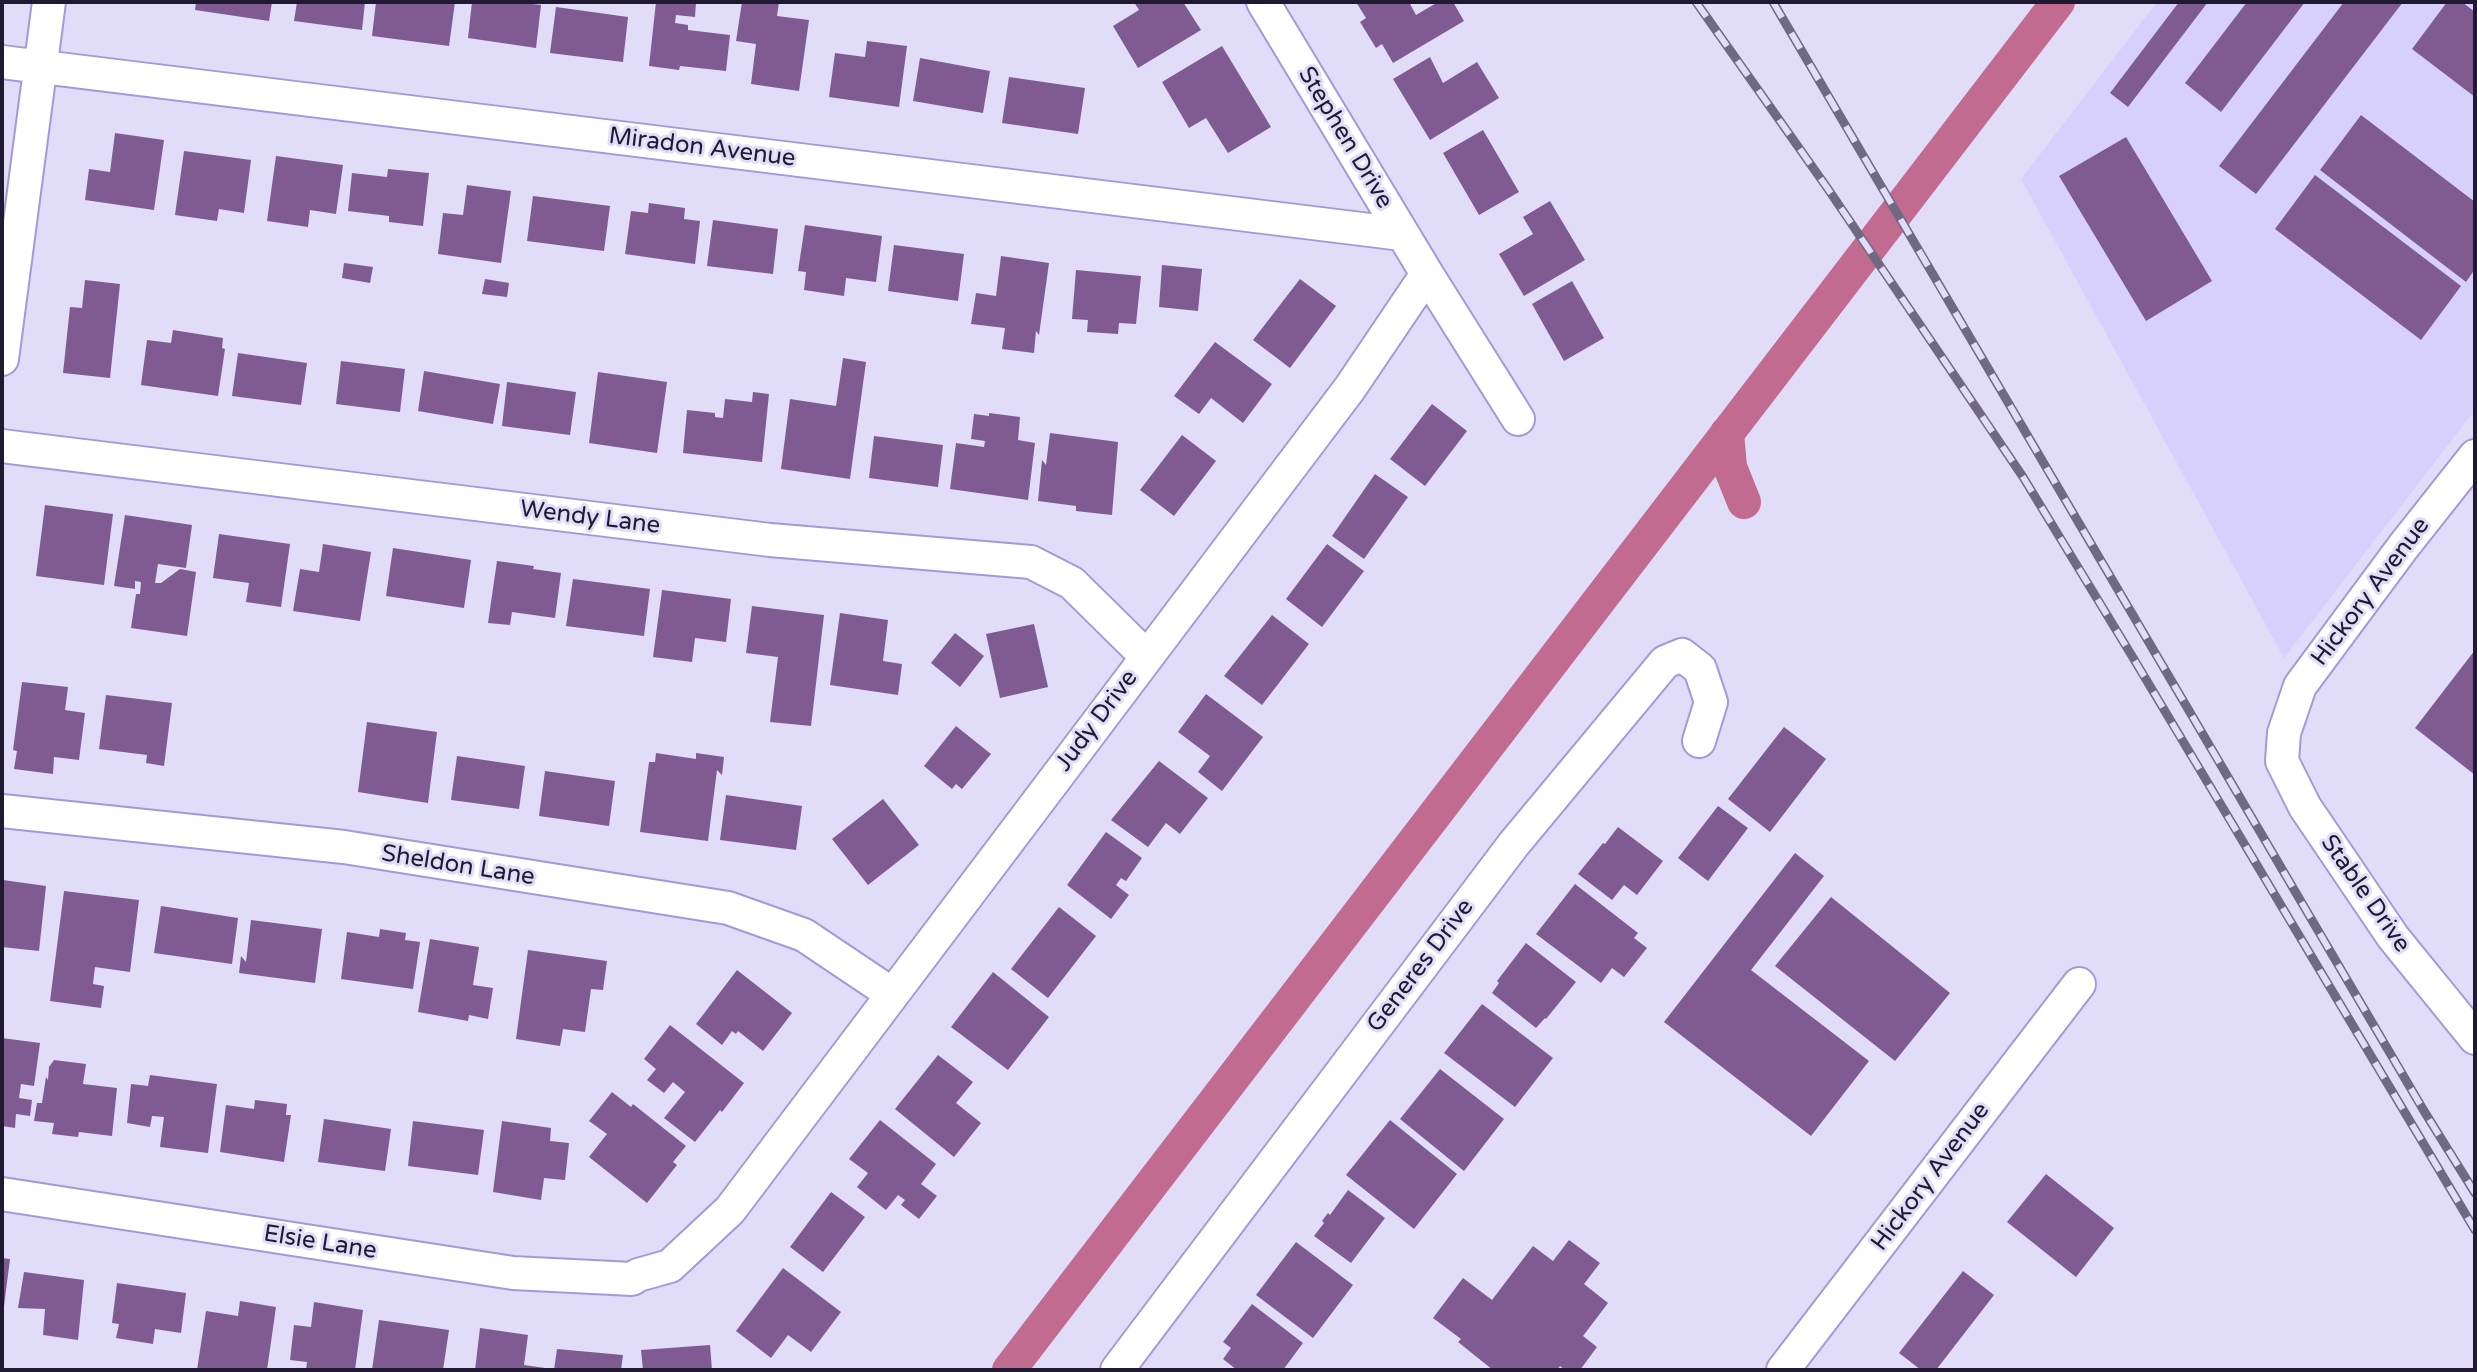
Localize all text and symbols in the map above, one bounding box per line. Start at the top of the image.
street label: Stephen Drive [1291,62,1399,214]
street label: Miradon Avenue [607,122,797,174]
street label: Wendy Lane [518,495,662,541]
street label: Hickory Avenue [2306,512,2436,672]
street label: Judy Drive [1050,665,1144,777]
street label: Stable Drive [2314,830,2416,958]
street label: Sheldon Lane [379,840,537,892]
street label: Generes Drive [1362,894,1480,1038]
street label: Hickory Avenue [1866,1097,1996,1257]
street label: Elsie Lane [261,1220,379,1266]

